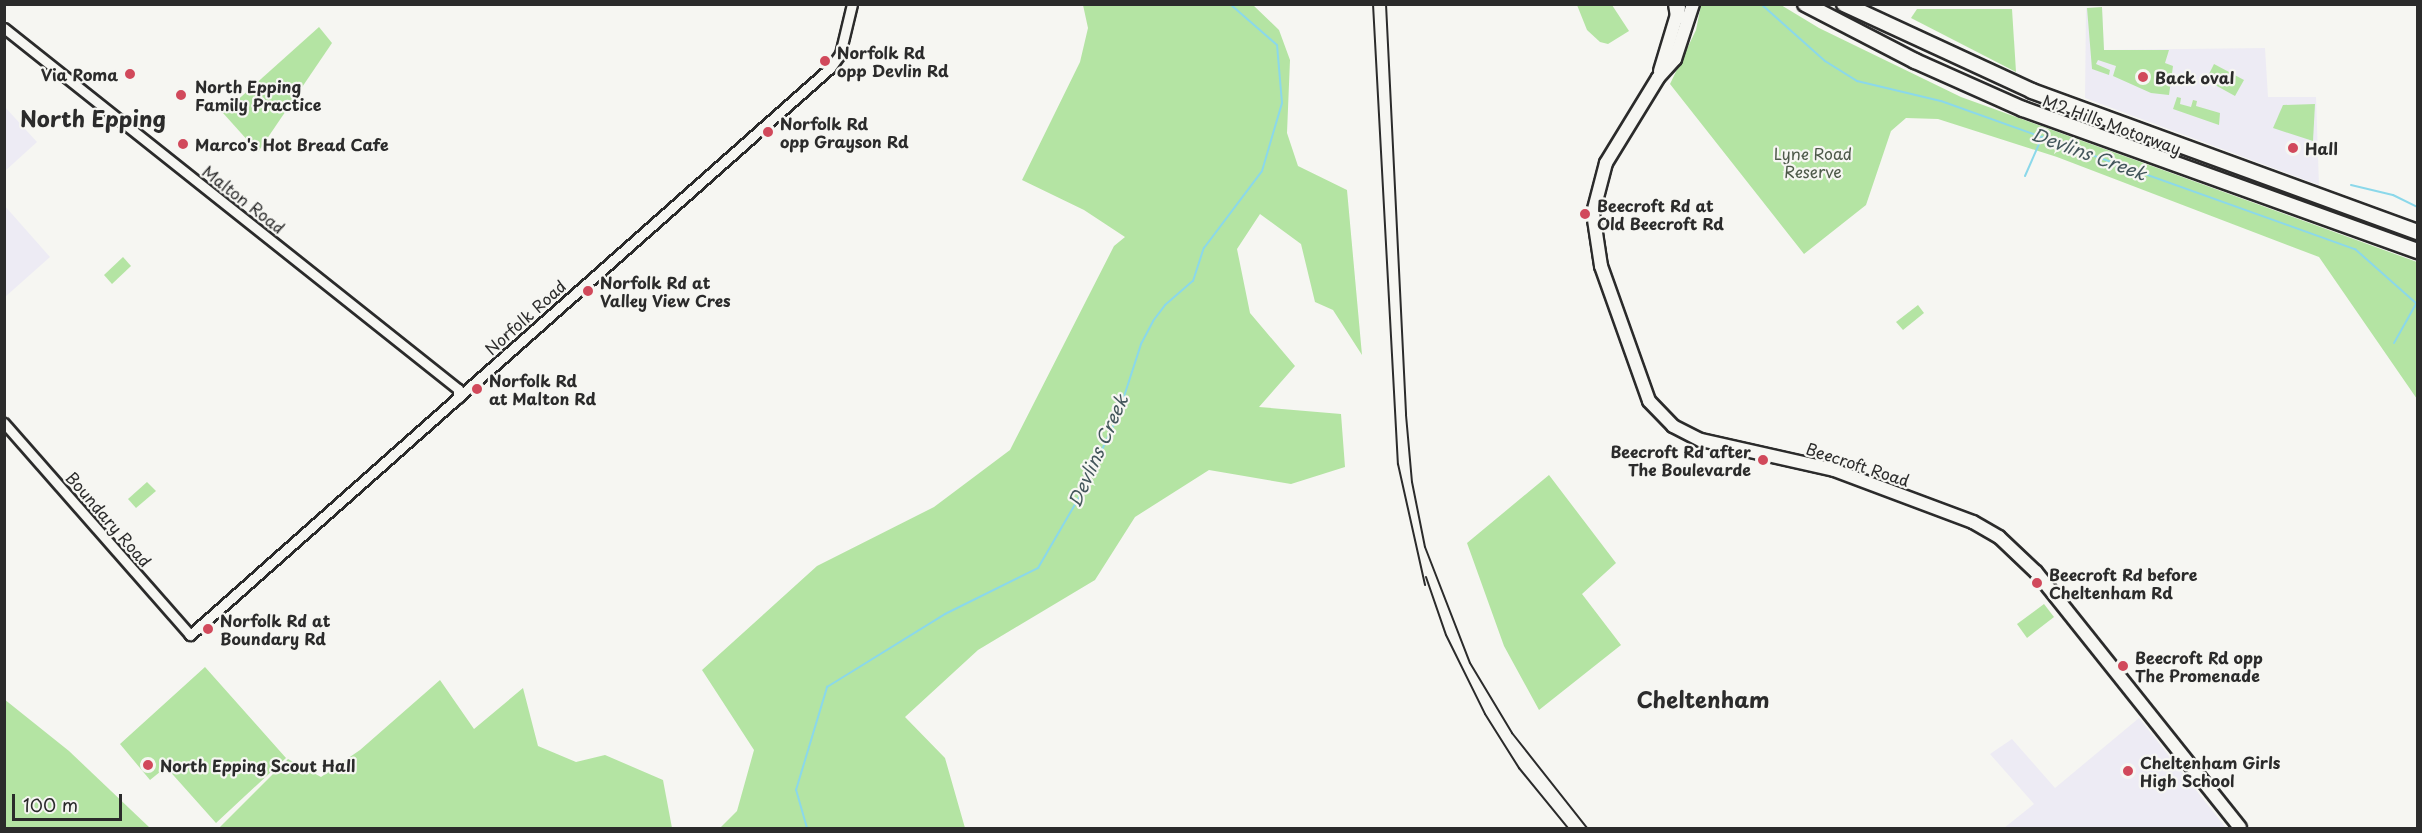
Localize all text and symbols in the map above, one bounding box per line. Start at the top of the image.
place label: Norfolk Rd opp Devlin Rd [837,42,949,80]
marker: Norfolk Rd opp Devlin Rd [818,54,832,68]
place label: Via Roma [41,64,118,84]
marker: Via Roma [123,67,137,81]
place label: Back oval [2155,67,2235,87]
marker: Back oval [2136,70,2150,84]
place label: North Epping Family Practice [195,76,323,114]
marker: North Epping Family Practice [172,86,190,104]
street label: M2 Hills Motorway [2040,90,2184,158]
district label: North Epping [20,105,166,131]
place label: Norfolk Rd opp Grayson Rd [780,113,908,151]
water label: Devlins Creek [2028,123,2150,185]
marker: Norfolk Rd opp Grayson Rd [761,125,775,139]
place label: Marco's Hot Bread Cafe [195,134,389,154]
marker: Marco's Hot Bread Cafe [176,137,190,151]
place label: Hall [2305,138,2338,158]
marker: Hall [2286,141,2300,155]
park label: Lyne Road Reserve [1773,143,1853,181]
street label: Malton Road [199,161,289,237]
place label: Beecroft Rd at Old Beecroft Rd [1597,195,1726,233]
marker: Beecroft Rd at Old Beecroft Rd [1578,207,1592,221]
place label: Norfolk Rd at Valley View Cres [600,272,733,310]
street label: Norfolk Road [481,276,569,358]
marker: Norfolk Rd at Valley View Cres [581,284,595,298]
place label: Norfolk Rd at Malton Rd [489,370,596,408]
marker: Norfolk Rd at Malton Rd [470,382,484,396]
water label: Devlins Creek [1064,391,1132,511]
street label: Beecroft Road [1804,438,1912,490]
place label: Beecroft Rd after The Boulevarde [1608,441,1751,479]
marker: Beecroft Rd after The Boulevarde [1756,453,1770,467]
street label: Boundary Road [63,468,155,570]
place label: Beecroft Rd before Cheltenham Rd [2049,564,2200,602]
marker: Beecroft Rd before Cheltenham Rd [2030,576,2044,590]
place label: Norfolk Rd at Boundary Rd [220,610,332,648]
marker: Norfolk Rd at Boundary Rd [201,622,215,636]
place label: Beecroft Rd opp The Promenade [2135,647,2265,685]
marker: Beecroft Rd opp The Promenade [2116,659,2130,673]
district label: Cheltenham [1636,686,1770,712]
place label: Cheltenham Girls High School [2140,752,2280,790]
place label: North Epping Scout Hall [160,755,356,775]
marker: North Epping Scout Hall [141,758,155,772]
marker: Cheltenham Girls High School [2121,764,2135,778]
scale bar [15,782,124,820]
text: 100 m [23,791,78,818]

